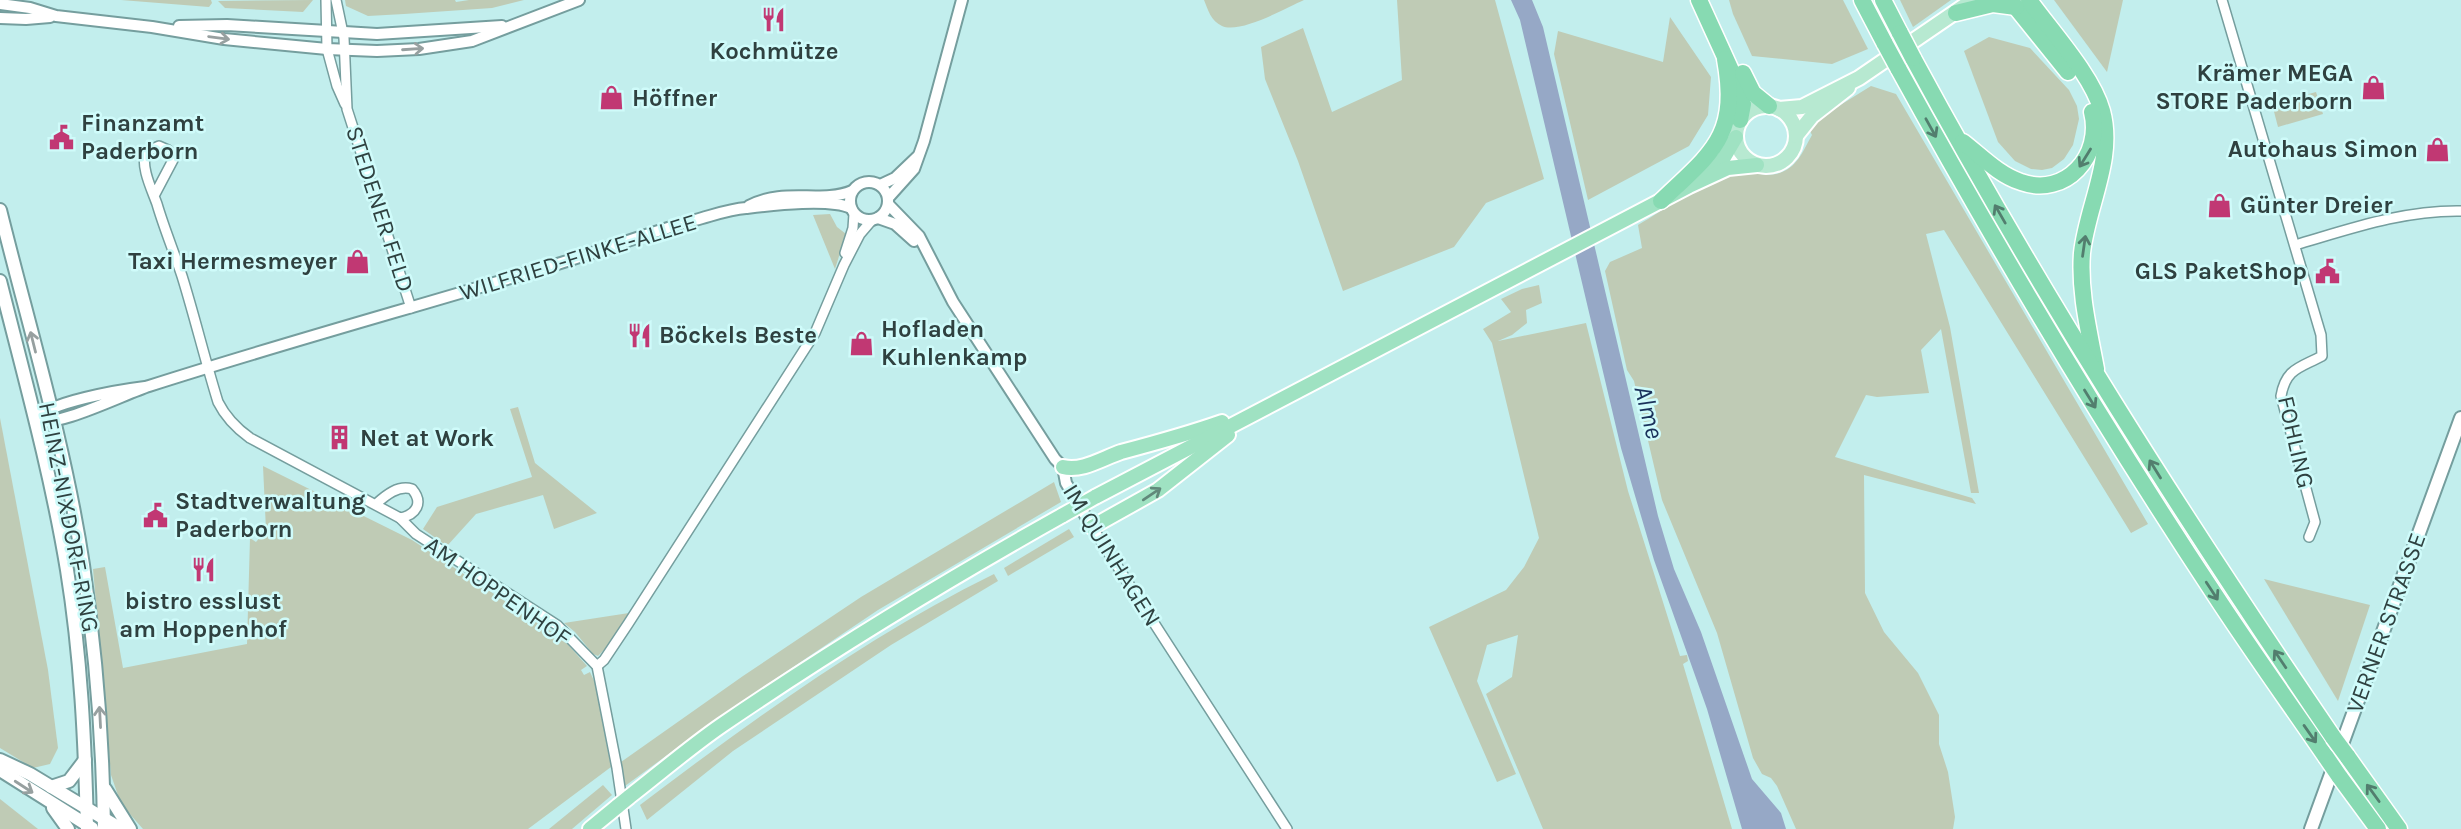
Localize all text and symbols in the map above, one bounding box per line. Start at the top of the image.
restaurant icon: Kochmütze [760,6,788,34]
one-way arrow [208,32,230,45]
place label: Kochmütze [710,37,838,65]
one-way arrow [401,42,424,55]
place label: Krämer MEGA STORE Paderborn [2155,59,2353,115]
shop icon: Krämer MEGA STORE Paderborn [2359,73,2387,101]
shop icon: Höffner [598,84,626,112]
place label: Höffner [632,84,718,112]
place label: Finanzamt Paderborn [81,109,204,165]
one-way arrow [1925,117,1938,138]
public building icon: Finanzamt Paderborn [47,123,75,151]
street label: STEDENER FELD [340,123,420,295]
place label: Autohaus Simon [2228,135,2418,163]
shop icon: Autohaus Simon [2424,135,2452,163]
one-way arrow [2078,148,2092,168]
shop icon: Günter Dreier [2206,191,2234,219]
place label: Günter Dreier [2240,191,2393,219]
one-way arrow [1993,205,2007,225]
street label: WILFRIED-FINKE-ALLEE [456,208,700,306]
one-way arrow [2077,235,2090,257]
place label: Taxi Hermesmeyer [128,247,338,275]
shop icon: Taxi Hermesmeyer [343,247,371,275]
place label: GLS PaketShop [2135,257,2307,285]
public building icon: GLS PaketShop [2313,257,2341,285]
place label: Hofladen Kuhlenkamp [881,315,1027,371]
restaurant icon: Böckels Beste [625,321,653,349]
place label: Böckels Beste [659,321,817,349]
shop icon: Hofladen Kuhlenkamp [847,329,875,357]
one-way arrow [26,331,39,354]
water label: Alme [1627,382,1671,442]
one-way arrow [2082,389,2097,408]
street label: FOHLING [2272,393,2320,491]
street label: HEINZ-NIXDORF-RING [33,399,105,635]
building icon: Net at Work [326,424,354,452]
place label: Net at Work [360,424,494,452]
one-way arrow [2147,460,2161,480]
street label: IM QUINHAGEN [1057,479,1167,631]
one-way arrow [1142,486,1161,501]
place label: Stadtverwaltung Paderborn [175,487,366,543]
public building icon: Stadtverwaltung Paderborn [141,501,169,529]
street label: VERNER STRASSE [2340,529,2432,717]
street label: AM HOPPENHOF [420,530,576,652]
restaurant icon: bistro esslust am Hoppenhof [189,556,217,584]
one-way arrow [2205,581,2219,600]
place label: bistro esslust am Hoppenhof [119,587,287,643]
one-way arrow [2273,650,2287,669]
one-way arrow [94,706,107,729]
one-way arrow [2303,724,2317,743]
one-way arrow [14,779,33,794]
one-way arrow [2366,784,2380,803]

